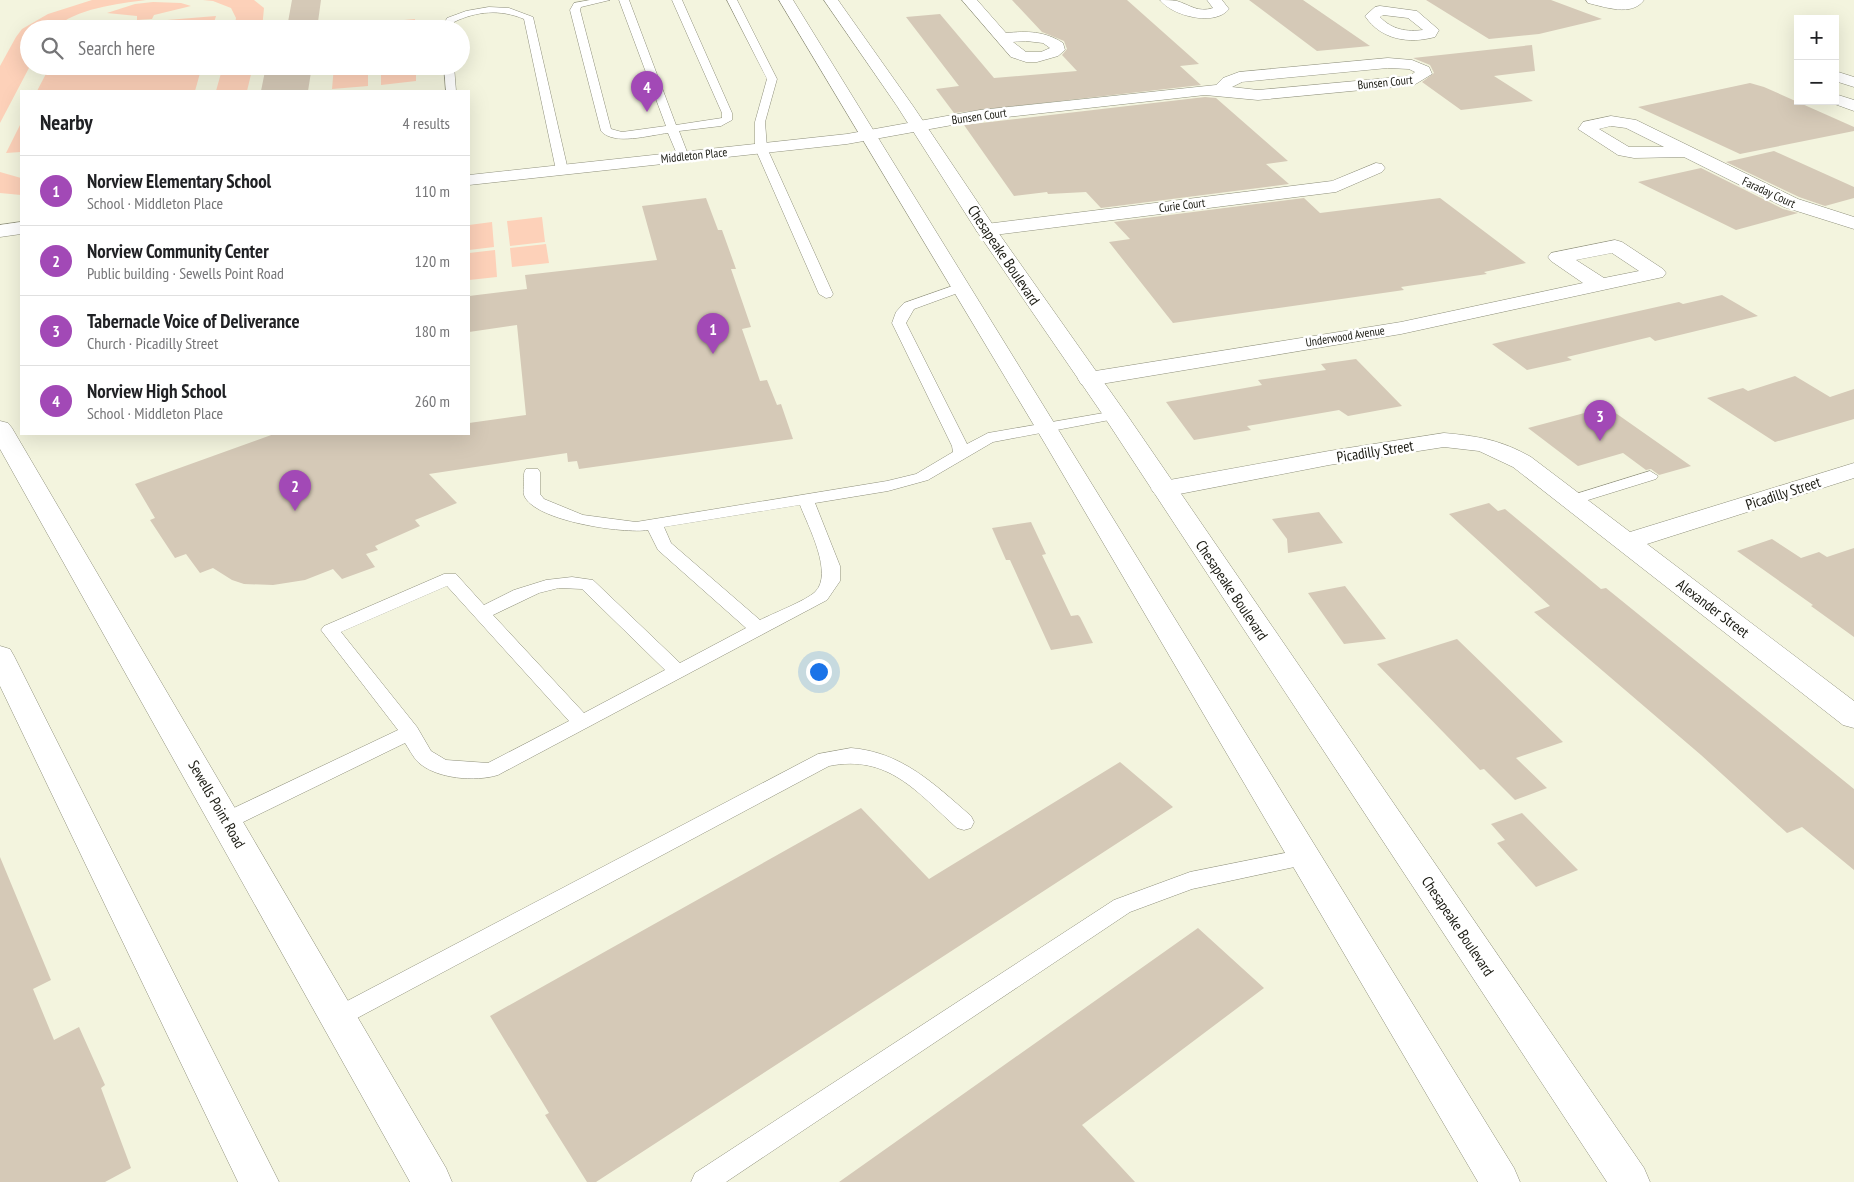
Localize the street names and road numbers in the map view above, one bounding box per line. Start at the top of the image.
street label: Bunsen Court [1357,72,1414,92]
street label: Bunsen Court [951,105,1008,127]
street label: Middleton Place [660,144,728,166]
street label: Faraday Court [1740,173,1799,211]
street label: Curie Court [1158,195,1207,215]
street label: Chesapeake Boulevard [964,201,1044,309]
street label: Underwood Avenue [1304,322,1386,350]
street label: Picadilly Street [1335,436,1415,466]
street label: Picadilly Street [1743,472,1823,514]
street label: Chesapeake Boulevard [1192,536,1272,644]
street label: Alexander Street [1673,574,1753,642]
street label: Sewells Point Road [184,757,250,851]
street label: Chesapeake Boulevard [1418,872,1498,980]

